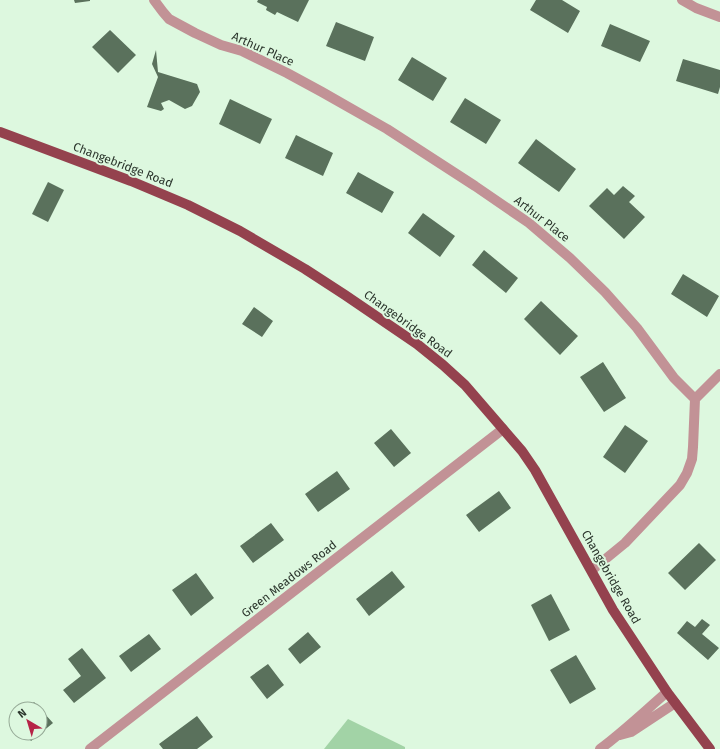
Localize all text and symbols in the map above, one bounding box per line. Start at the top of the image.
street label: Arthur Place [230,29,296,69]
street label: Changebridge Road [71,140,175,190]
street label: Arthur Place [511,193,573,245]
street label: Changebridge Road [361,287,455,361]
street label: Changebridge Road [579,528,643,626]
street label: Green Meadows Road [239,538,339,620]
north arrow [8,701,48,741]
text: N [15,706,29,721]

